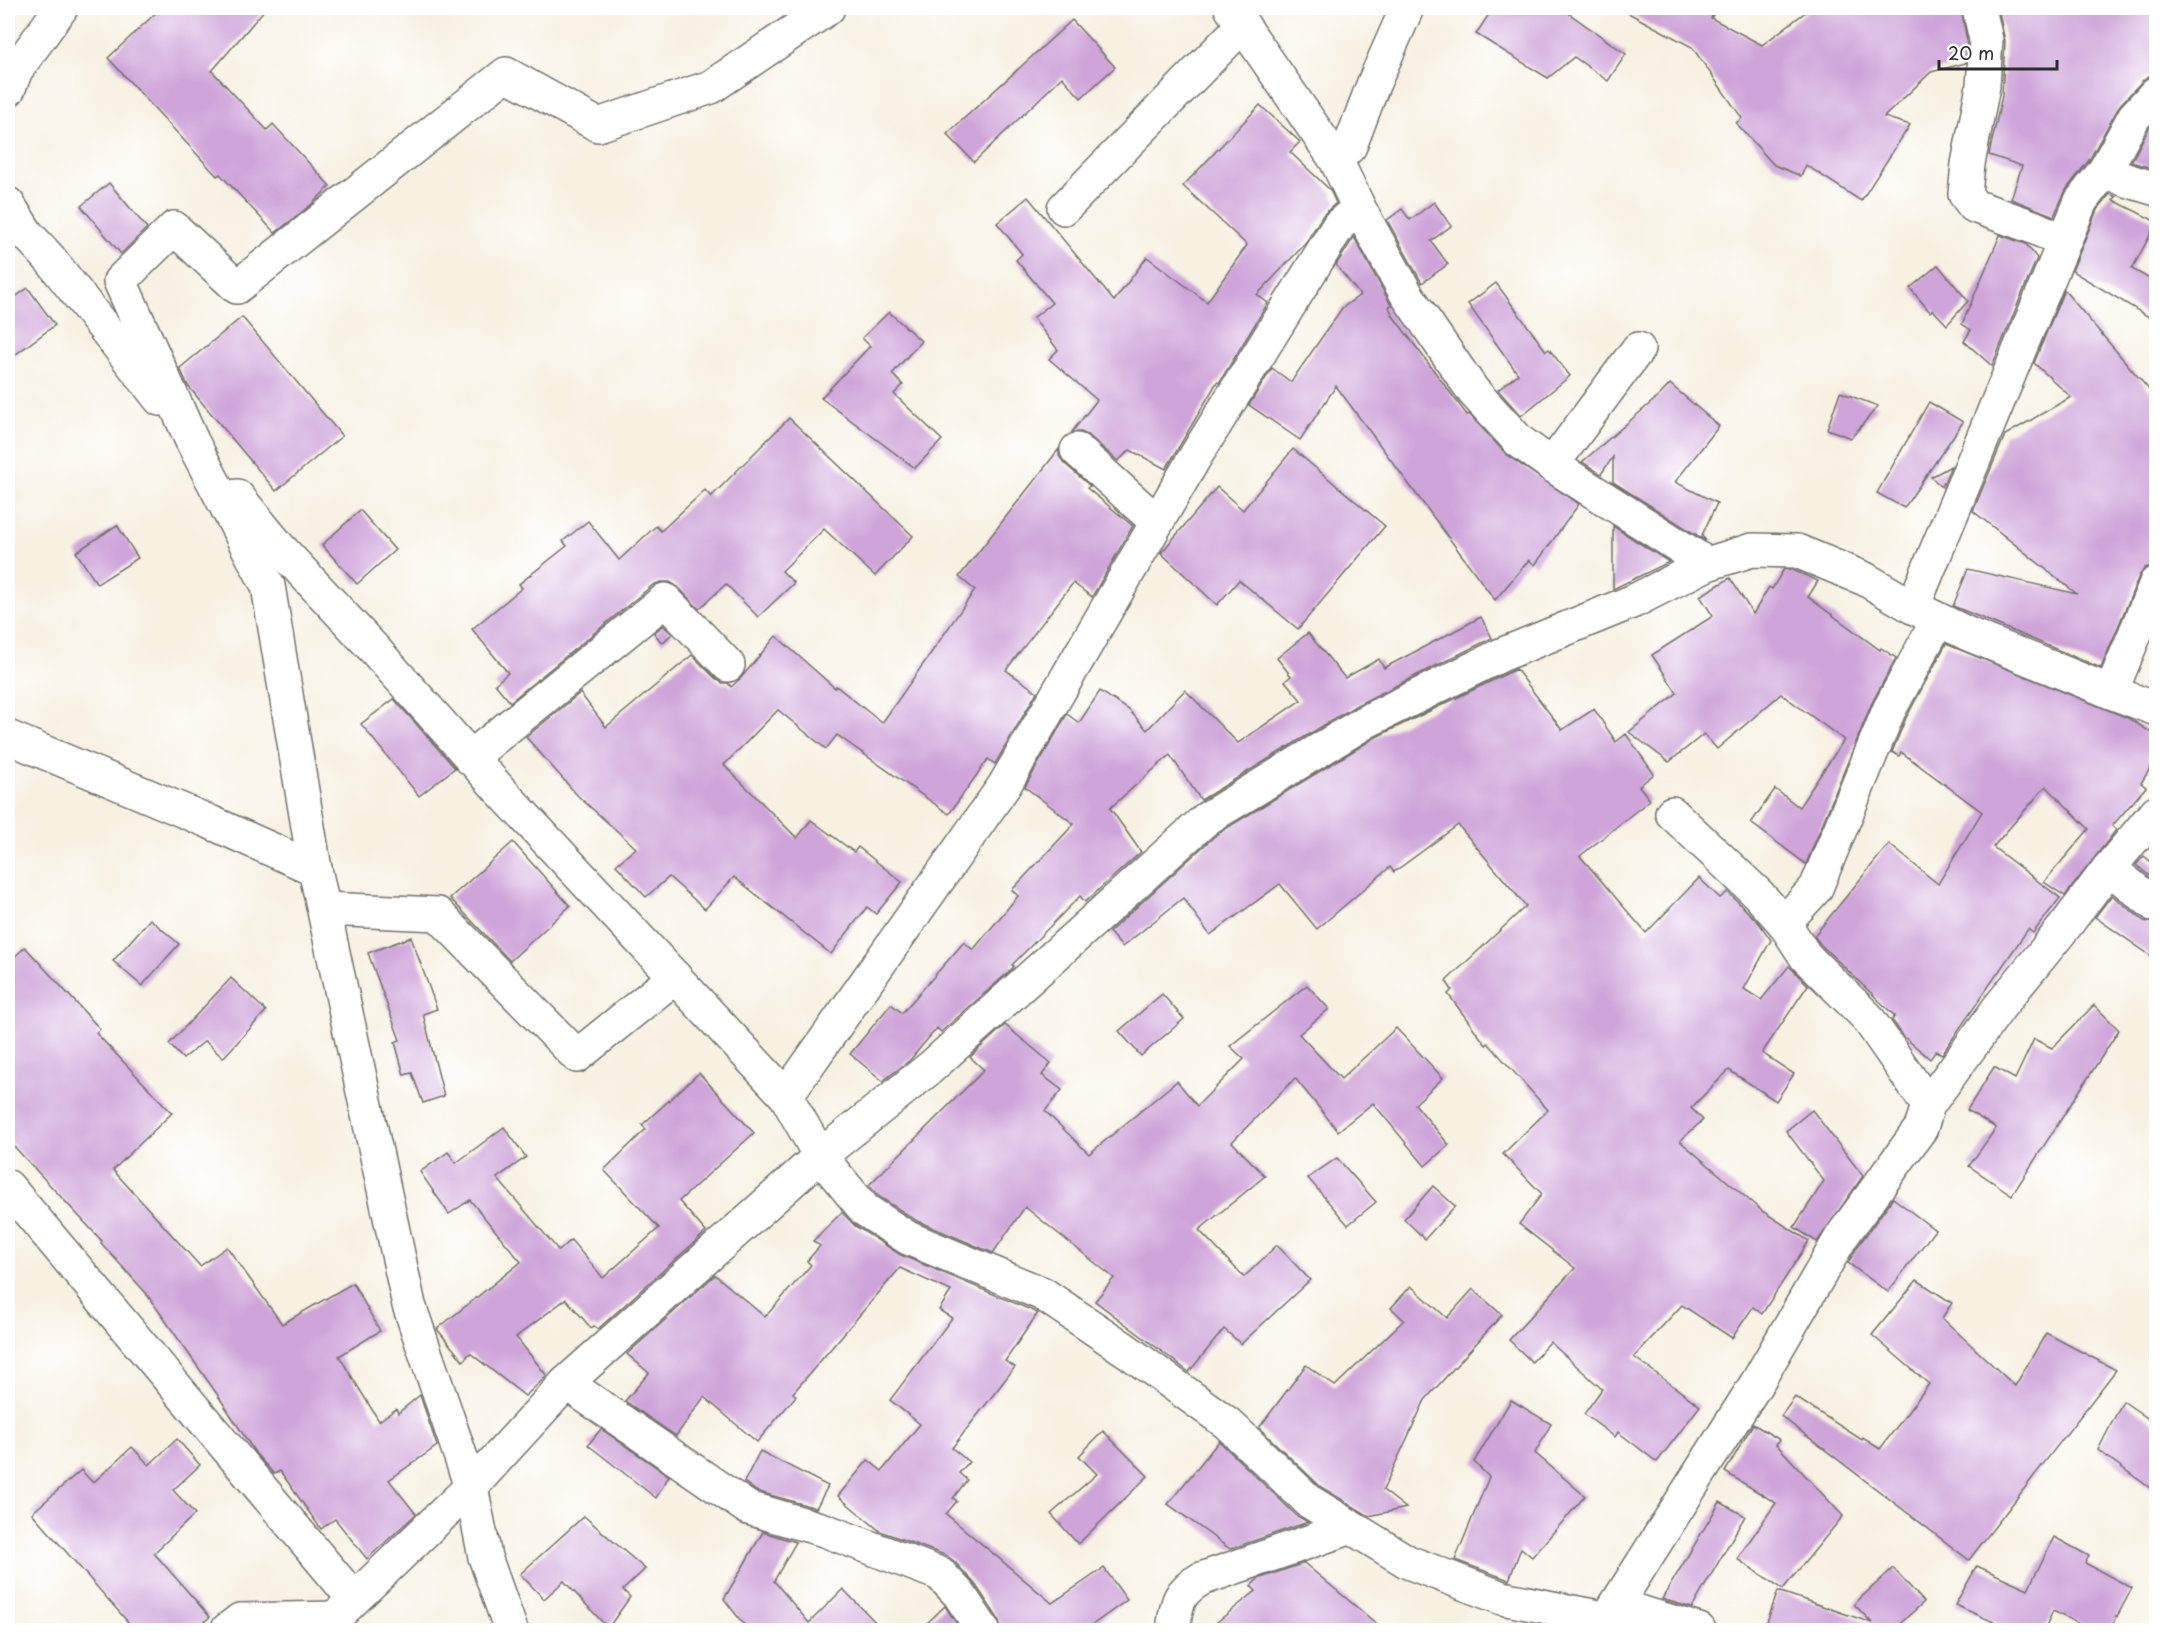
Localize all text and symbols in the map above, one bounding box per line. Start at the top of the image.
scale bar [1939,33,2058,71]
text: 20 m [1948,39,1994,66]

